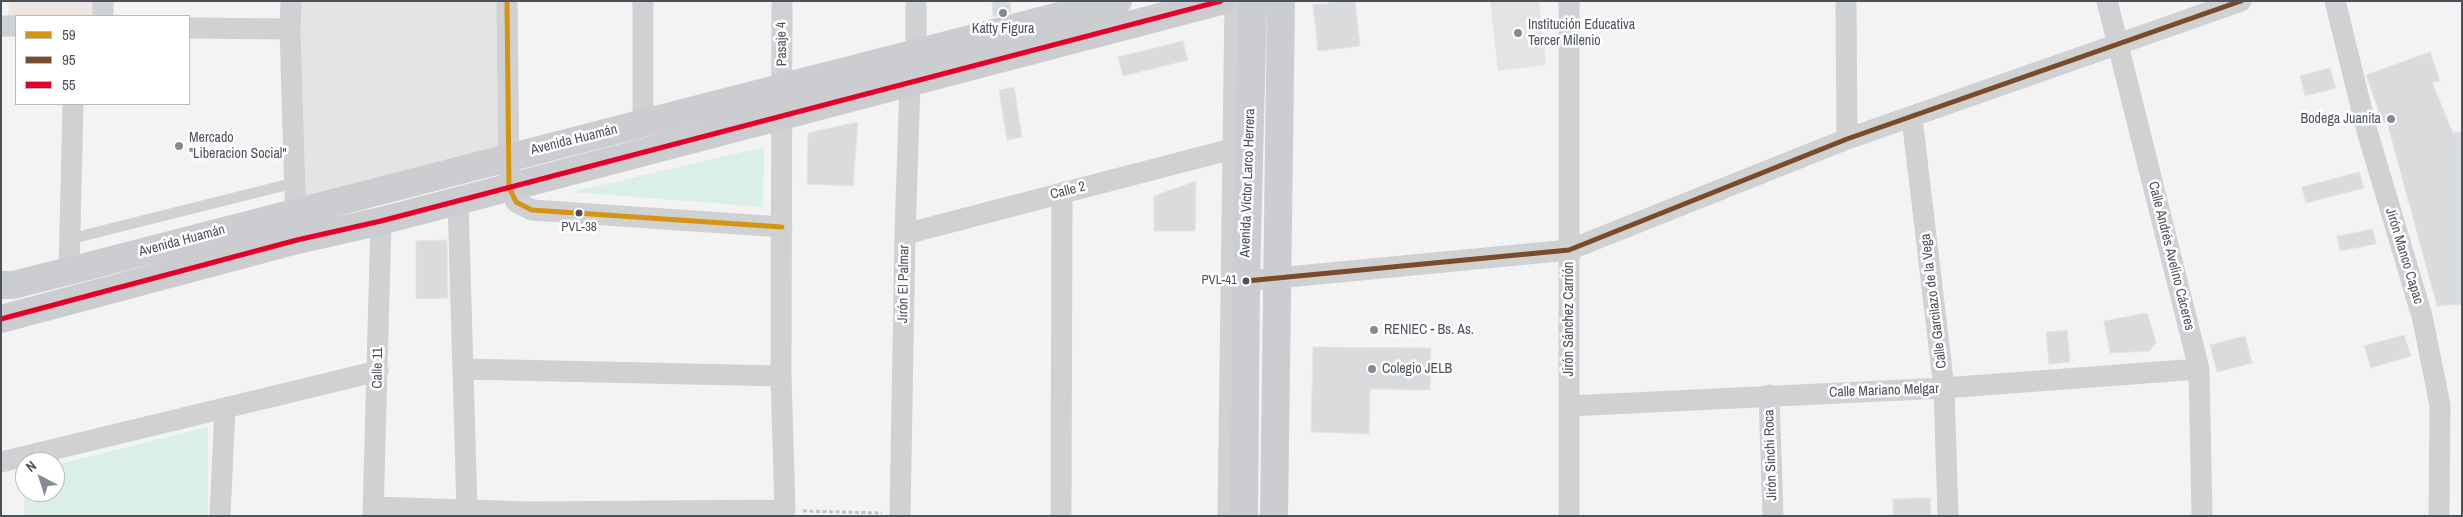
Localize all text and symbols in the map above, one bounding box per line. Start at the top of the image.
marker: Katty Figura [997,7,1009,19]
legend [15,15,190,105]
place label: Institución Educativa Tercer Milenio [1528,17,1635,49]
place label: Katty Figura [972,21,1034,37]
street label: Pasaje 4 [773,22,791,66]
text: 59 [62,24,76,45]
marker: Institución Educativa Tercer Milenio [1512,27,1524,39]
text: 95 [62,49,76,70]
text: 55 [62,74,76,95]
street label: Avenida Víctor Larco Herrera [1237,108,1259,258]
place label: Bodega Juanita [2301,111,2381,127]
marker: Bodega Juanita [2385,113,2397,125]
street label: Avenida Huamán [529,121,619,159]
place label: Mercado "Liberacion Social" [189,130,286,162]
marker: Mercado "Liberacion Social" [173,140,185,152]
street label: Calle 2 [1049,179,1087,203]
street label: Calle Andrés Avelino Cáceres [2144,180,2198,332]
street label: Jirón Manco Capac [2381,206,2427,306]
marker: PVL-38 [574,208,584,218]
place label: PVL-38 [561,220,597,236]
street label: Avenida Huamán [137,221,227,261]
street label: Calle Garcilazo de la Vega [1917,233,1951,369]
street label: Jirón El Palmar [895,245,913,323]
street label: Jirón Sánchez Carrión [1561,262,1577,376]
place label: PVL-41 [1201,273,1237,289]
marker: PVL-41 [1241,276,1251,286]
place label: RENIEC - Bs. As. [1384,322,1474,338]
marker: RENIEC - Bs. As. [1368,324,1380,336]
street label: Calle 11 [369,347,387,389]
place label: Colegio JELB [1382,361,1452,377]
marker: Colegio JELB [1366,363,1378,375]
street label: Calle Mariano Melgar [1829,381,1939,401]
street label: Jirón Sinchi Roca [1761,409,1781,501]
north arrow [15,452,65,502]
text: N [22,457,40,476]

